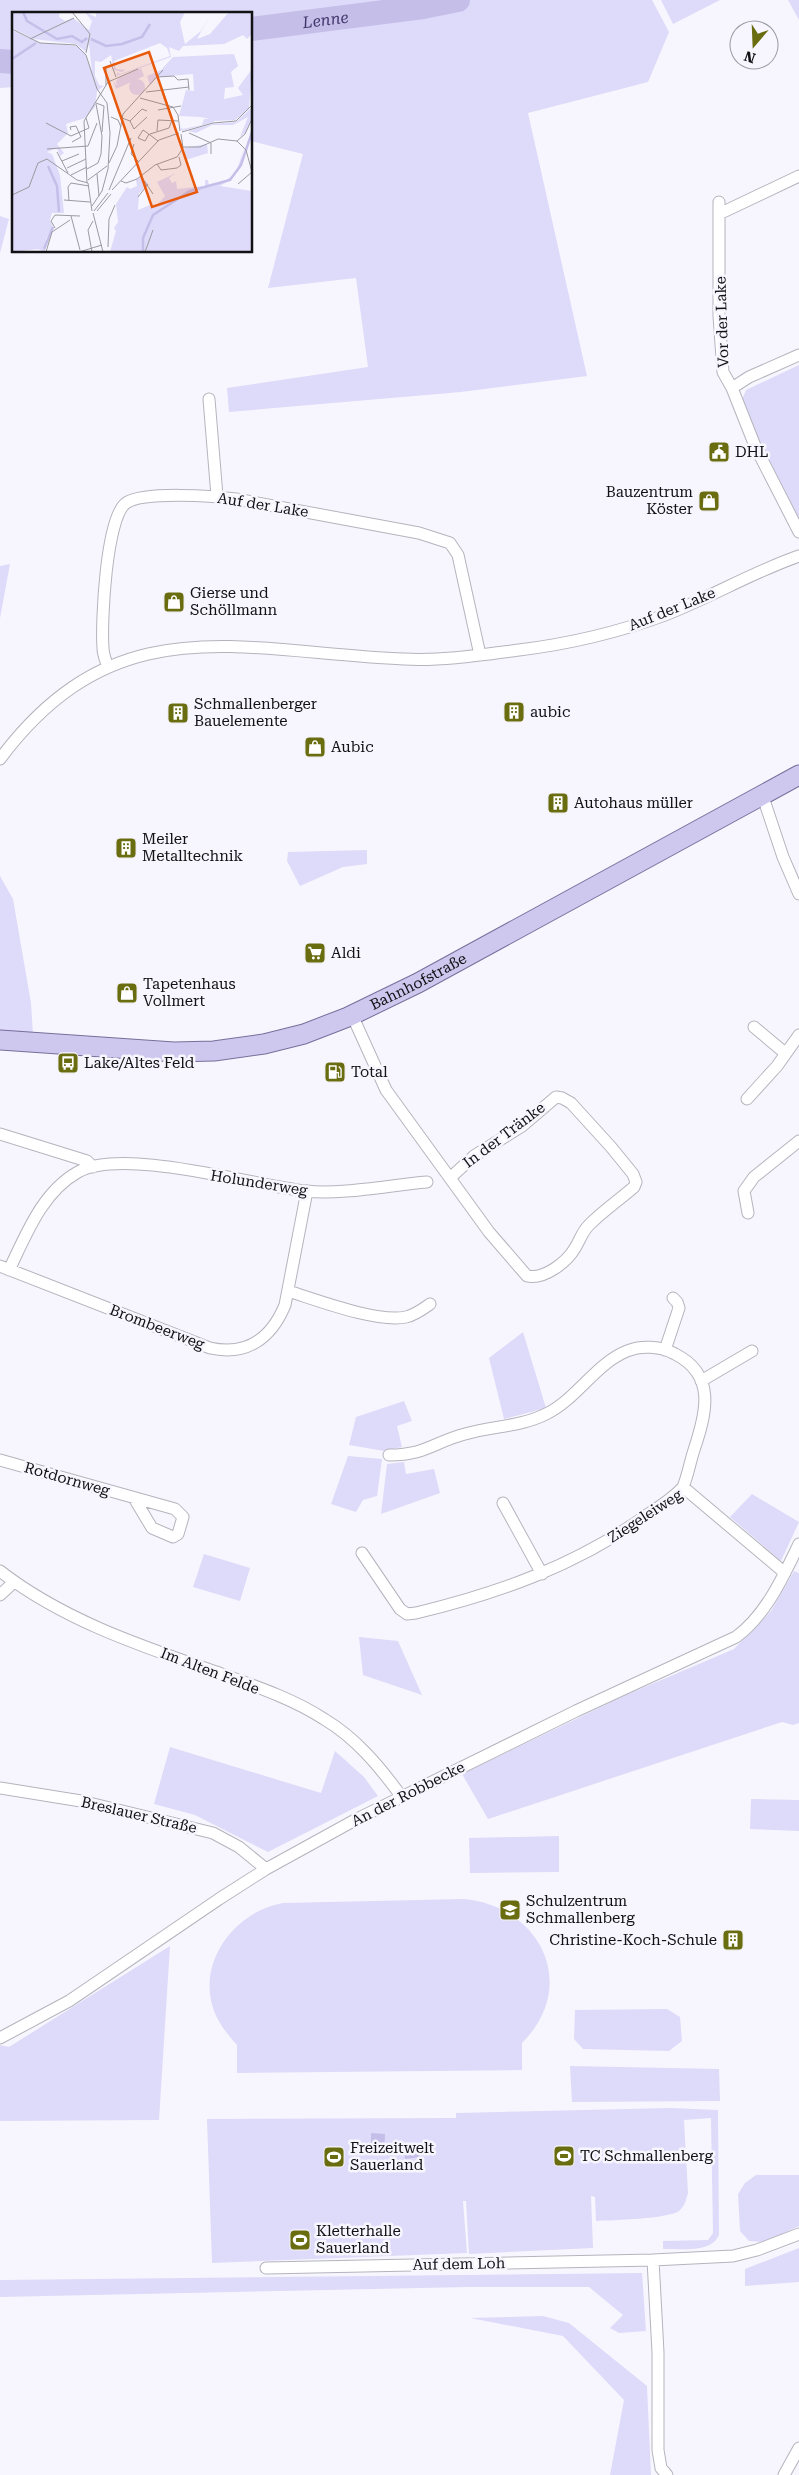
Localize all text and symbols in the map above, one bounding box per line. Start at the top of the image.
water label: Lenne [300,7,349,32]
inset map [12,12,252,252]
north arrow [729,20,779,70]
text: N [742,48,757,67]
street label: Vor der Lake [711,276,733,368]
public building icon: DHL [707,440,731,464]
place label: DHL [735,443,768,461]
place label: Bauzentrum Köster [606,483,693,518]
street label: Auf der Lake [216,489,310,521]
shop icon: Bauzentrum Köster [697,489,721,513]
street label: Auf der Lake [626,583,718,635]
place label: Gierse und Schöllmann [190,584,278,619]
shop icon: Gierse und Schöllmann [162,590,186,614]
place label: Schmallenberger Bauelemente [194,695,317,730]
building icon: aubic [502,700,526,724]
building icon: Schmallenberger Bauelemente [166,701,190,725]
place label: aubic [530,703,570,721]
shop icon: Aubic [303,735,327,759]
place label: Aubic [331,738,374,756]
building icon: Autohaus müller [546,791,570,815]
place label: Autohaus müller [574,794,693,812]
place label: Meiler Metalltechnik [142,830,244,865]
building icon: Meiler Metalltechnik [114,836,138,860]
supermarket icon: Aldi [303,941,327,965]
place label: Aldi [331,944,361,962]
street label: Bahnhofstraße [367,949,470,1014]
place label: Tapetenhaus Vollmert [143,975,236,1010]
shop icon: Tapetenhaus Vollmert [115,981,139,1005]
bus stop icon: Lake/Altes Feld [56,1051,80,1075]
place label: Lake/Altes Feld [84,1054,195,1072]
fuel station icon: Total [323,1060,347,1084]
place label: Total [351,1063,388,1081]
street label: In der Tränke [460,1098,548,1172]
street label: Holunderweg [209,1166,309,1200]
street label: Brombeerweg [107,1301,207,1354]
street label: Rotdornweg [22,1458,112,1500]
street label: Ziegeleiweg [604,1485,686,1547]
street label: Im Alten Felde [158,1644,262,1698]
street label: An der Robbecke [348,1758,468,1830]
street label: Breslauer Straße [79,1793,199,1837]
place label: Schulzentrum Schmallenberg [526,1892,635,1927]
school or university icon: Schulzentrum Schmallenberg [498,1898,522,1922]
building icon: Christine-Koch-Schule [721,1928,745,1952]
place label: Christine-Koch-Schule [549,1931,717,1949]
place label: Freizeitwelt Sauerland [350,2139,435,2174]
sports icon: TC Schmallenberg [552,2144,576,2168]
sports icon: Freizeitwelt Sauerland [322,2145,346,2169]
place label: TC Schmallenberg [580,2147,714,2165]
place label: Kletterhalle Sauerland [316,2222,401,2257]
sports icon: Kletterhalle Sauerland [288,2228,312,2252]
street label: Auf dem Loh [412,2254,506,2274]

